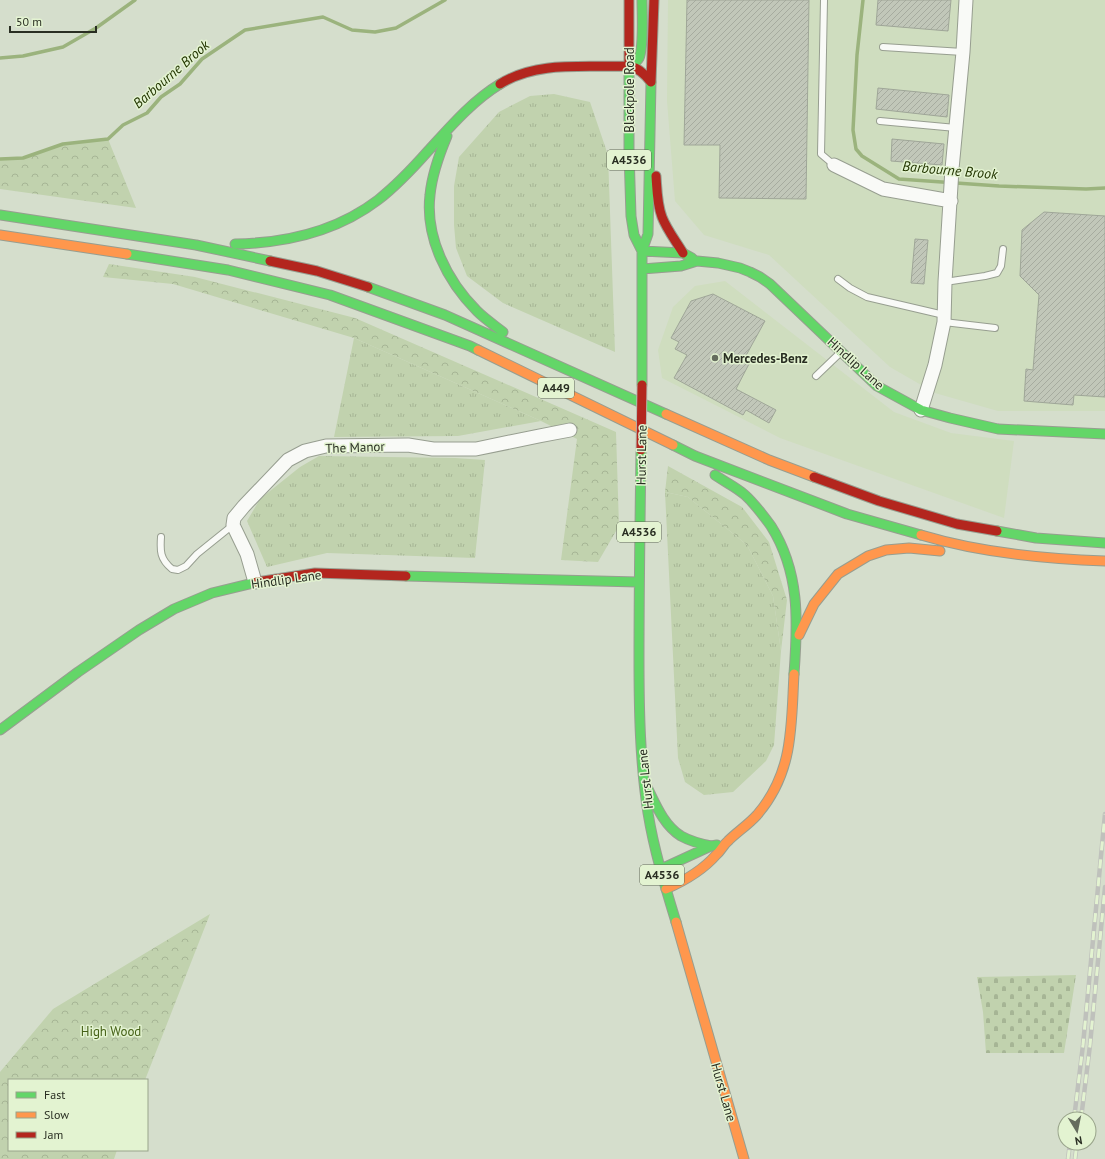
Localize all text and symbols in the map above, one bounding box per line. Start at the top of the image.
scale bar [10,8,96,34]
text: 50 m [16,14,42,29]
water label: Barbourne Brook [129,35,213,112]
street label: Blackpole Road [621,47,638,133]
road number: A4536 [607,150,651,170]
water label: Barbourne Brook [902,157,999,183]
street label: Hindlip Lane [824,333,888,393]
place label: Mercedes-Benz [723,350,808,367]
marker: Mercedes-Benz [710,353,720,363]
road number: A449 [538,378,574,398]
street label: Hurst Lane [632,425,651,485]
street label: The Manor [325,438,386,457]
road number: A4536 [617,522,661,542]
street label: Hindlip Lane [250,566,322,593]
street label: Hurst Lane [634,748,657,810]
road number: A4536 [640,865,684,885]
park label: High Wood [81,1023,141,1040]
street label: Hurst Lane [707,1061,740,1123]
legend [8,1079,148,1151]
text: Fast [44,1087,65,1102]
text: Slow [44,1107,69,1122]
north arrow [1057,1111,1097,1151]
text: Jam [43,1127,63,1142]
text: N [1074,1133,1084,1148]

